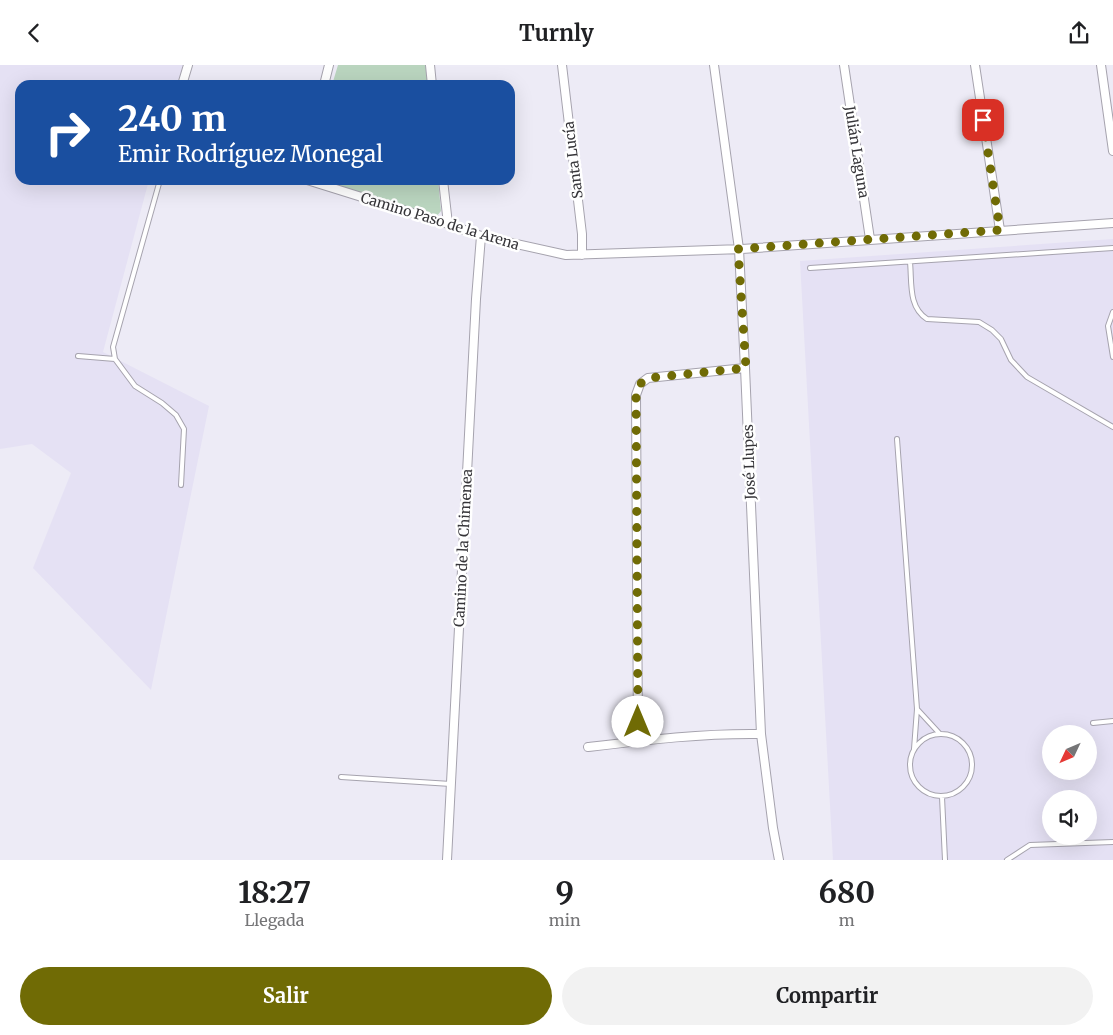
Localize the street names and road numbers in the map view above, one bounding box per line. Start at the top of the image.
street label: Julián Laguna [841,104,873,200]
street label: Santa Lucía [559,120,587,200]
street label: Camino Paso de la Arena [359,188,522,254]
street label: José Llupes [739,424,759,501]
street label: Camino de la Chimenea [450,468,476,628]

